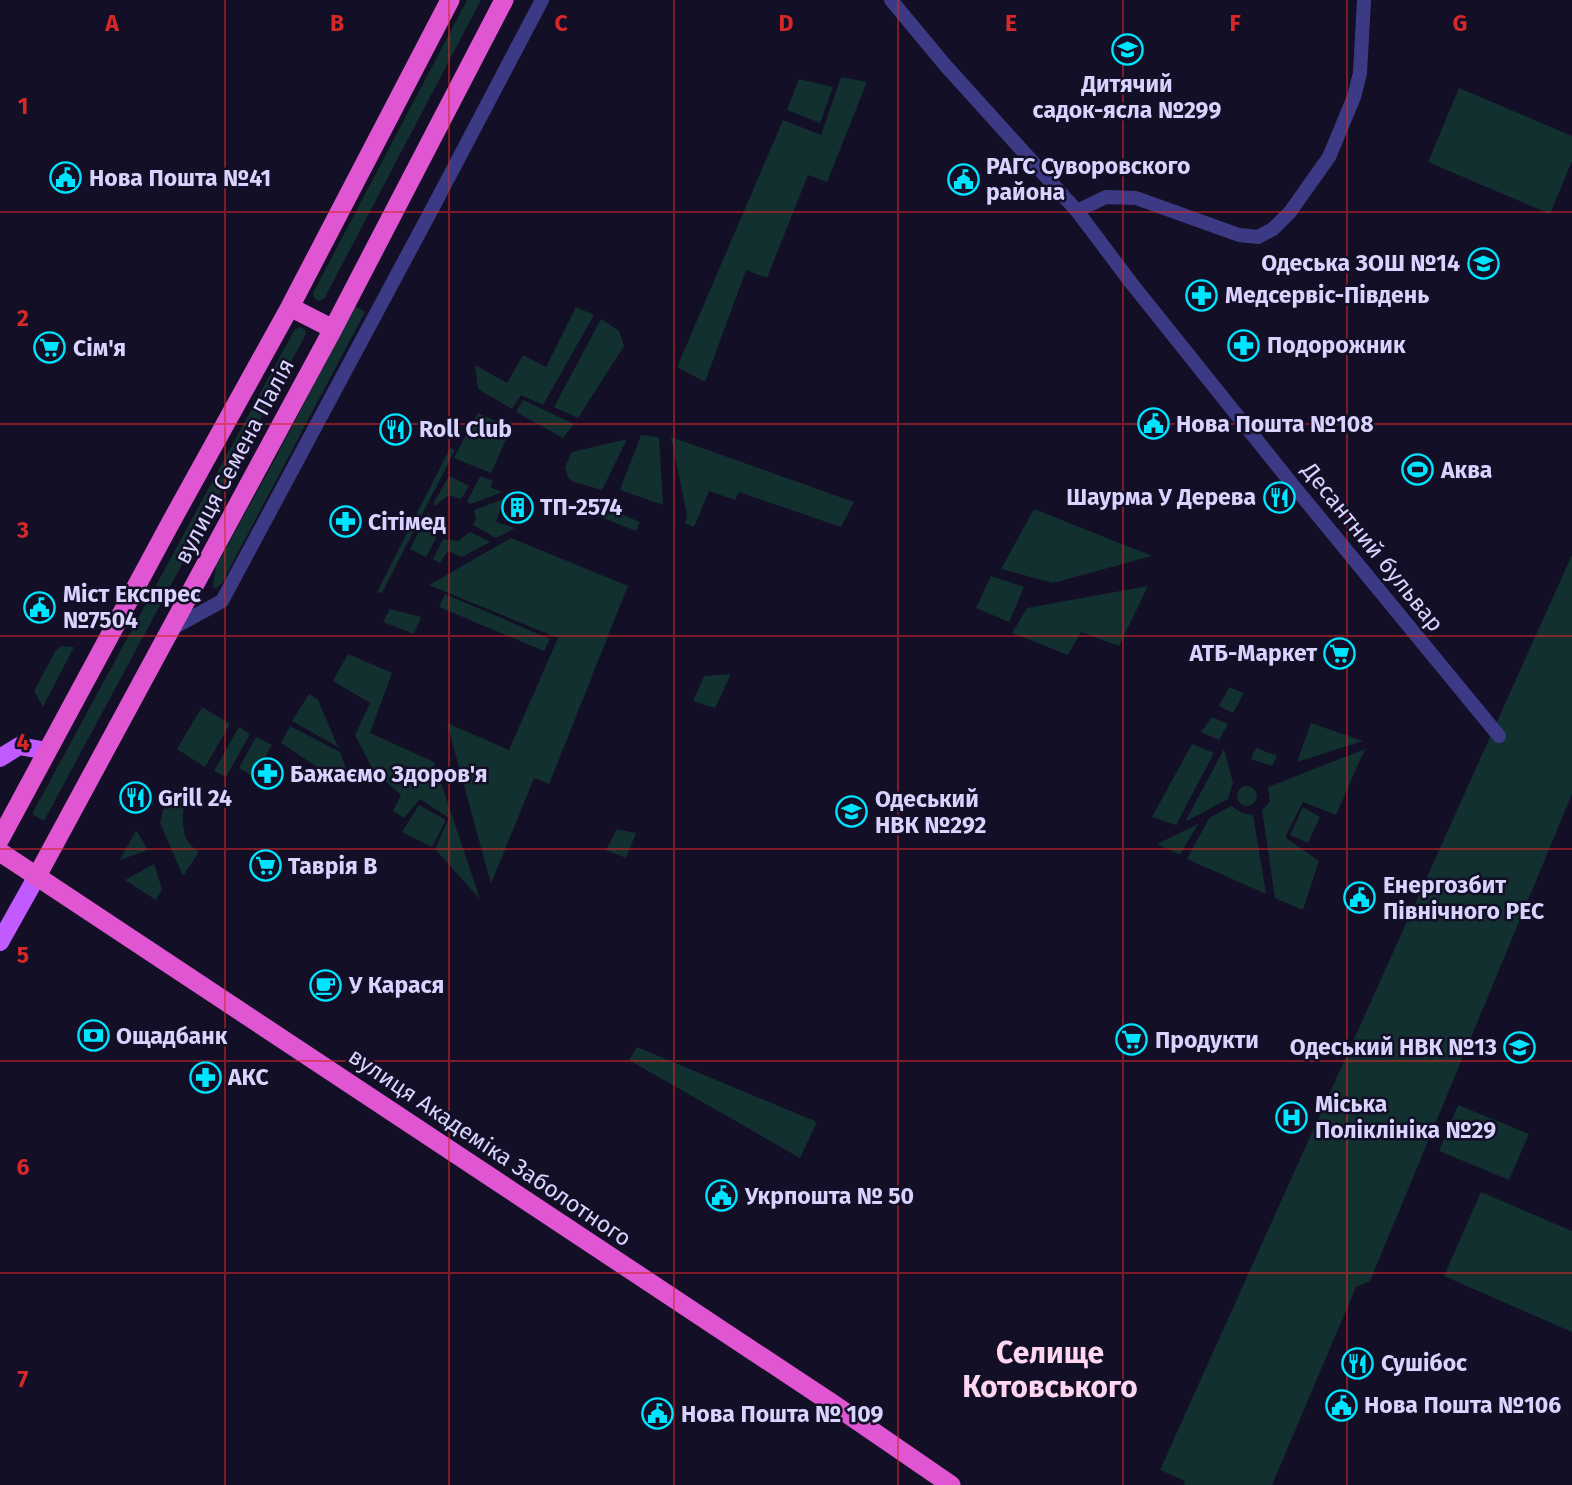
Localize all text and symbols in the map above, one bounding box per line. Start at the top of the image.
text: A [104,9,119,37]
text: B [330,9,344,37]
text: C [554,9,568,37]
text: D [779,9,794,37]
text: E [1005,9,1017,37]
text: F [1229,9,1241,37]
text: G [1453,9,1467,37]
school or university icon: Дитячий садок-ясла №299 [1110,33,1144,67]
place label: Дитячий садок-ясла №299 [1033,70,1222,124]
text: 1 [18,92,28,120]
place label: РАГС Суворовского района [986,152,1190,206]
public building icon: Нова Пошта №41 [49,161,83,195]
public building icon: РАГС Суворовского района [946,162,980,196]
place label: Нова Пошта №41 [89,164,271,192]
school or university icon: Одеська ЗОШ №14 [1466,246,1500,280]
place label: Одеська ЗОШ №14 [1261,249,1460,277]
pharmacy icon: Медсервіс-Південь [1185,278,1219,312]
place label: Медсервіс-Південь [1225,281,1429,309]
text: 2 [17,304,29,332]
pharmacy icon: Подорожник [1227,328,1261,362]
supermarket icon: Сім'я [33,331,67,365]
place label: Подорожник [1267,331,1406,359]
place label: Сім'я [73,334,126,362]
street label: вулиця Семена Палія [168,354,300,568]
public building icon: Нова Пошта №108 [1136,407,1170,441]
place label: Нова Пошта №108 [1176,410,1374,438]
restaurant icon: Roll Club [379,412,413,446]
place label: Roll Club [419,415,512,443]
sports icon: Аква [1401,453,1435,487]
street label: Десантний бульвар [1296,456,1450,637]
place label: Аква [1440,456,1492,484]
restaurant icon: Шаурма У Дерева [1262,480,1296,514]
place label: Шаурма У Дерева [1066,483,1256,511]
building icon: ТП-2574 [500,490,534,524]
place label: ТП-2574 [540,493,622,521]
pharmacy icon: Сітімед [328,505,362,539]
place label: Сітімед [368,508,446,536]
text: 3 [16,516,29,544]
place label: Міст Експрес №7504 [63,580,201,634]
public building icon: Міст Експрес №7504 [23,590,57,624]
supermarket icon: АТБ-Маркет [1323,636,1357,670]
place label: АТБ-Маркет [1188,639,1317,667]
text: 4 [17,728,30,756]
pharmacy icon: Бажаємо Здоров'я [250,757,284,791]
place label: Бажаємо Здоров'я [290,760,488,788]
restaurant icon: Grill 24 [118,781,152,815]
place label: Grill 24 [158,784,232,812]
place label: Одеський НВК №292 [875,785,986,839]
school or university icon: Одеський НВК №292 [835,795,869,829]
supermarket icon: Таврія В [248,849,282,883]
place label: Таврія В [288,852,377,880]
place label: Енергозбит Північного РЕС [1383,871,1545,925]
public building icon: Енергозбит Північного РЕС [1343,881,1377,915]
text: 5 [17,941,29,969]
cafe icon: У Карася [309,968,343,1002]
place label: У Карася [348,971,444,999]
bank icon: Ощадбанк [76,1019,110,1053]
place label: Ощадбанк [116,1022,228,1050]
supermarket icon: Продукти [1115,1023,1149,1057]
place label: Продукти [1155,1026,1259,1054]
school or university icon: Одеський НВК №13 [1503,1030,1537,1064]
place label: Одеський НВК №13 [1290,1033,1497,1061]
street label: вулиця Академіка Заболотного [343,1042,637,1252]
pharmacy icon: АКС [188,1060,222,1094]
place label: АКС [227,1063,269,1091]
place label: Міська Поліклініка №29 [1315,1090,1496,1144]
hospital icon: Міська Поліклініка №29 [1275,1100,1309,1134]
text: 6 [17,1153,30,1181]
public building icon: Укрпошта № 50 [705,1179,739,1213]
place label: Укрпошта № 50 [744,1182,914,1210]
district label: Селище Котовського [962,1335,1138,1405]
restaurant icon: Сушібос [1341,1346,1375,1380]
place label: Сушібос [1381,1349,1467,1377]
text: 7 [18,1365,29,1393]
public building icon: Нова Пошта №106 [1324,1388,1358,1422]
place label: Нова Пошта №106 [1364,1391,1561,1419]
public building icon: Нова Пошта № 109 [641,1397,675,1431]
place label: Нова Пошта № 109 [681,1400,883,1428]

